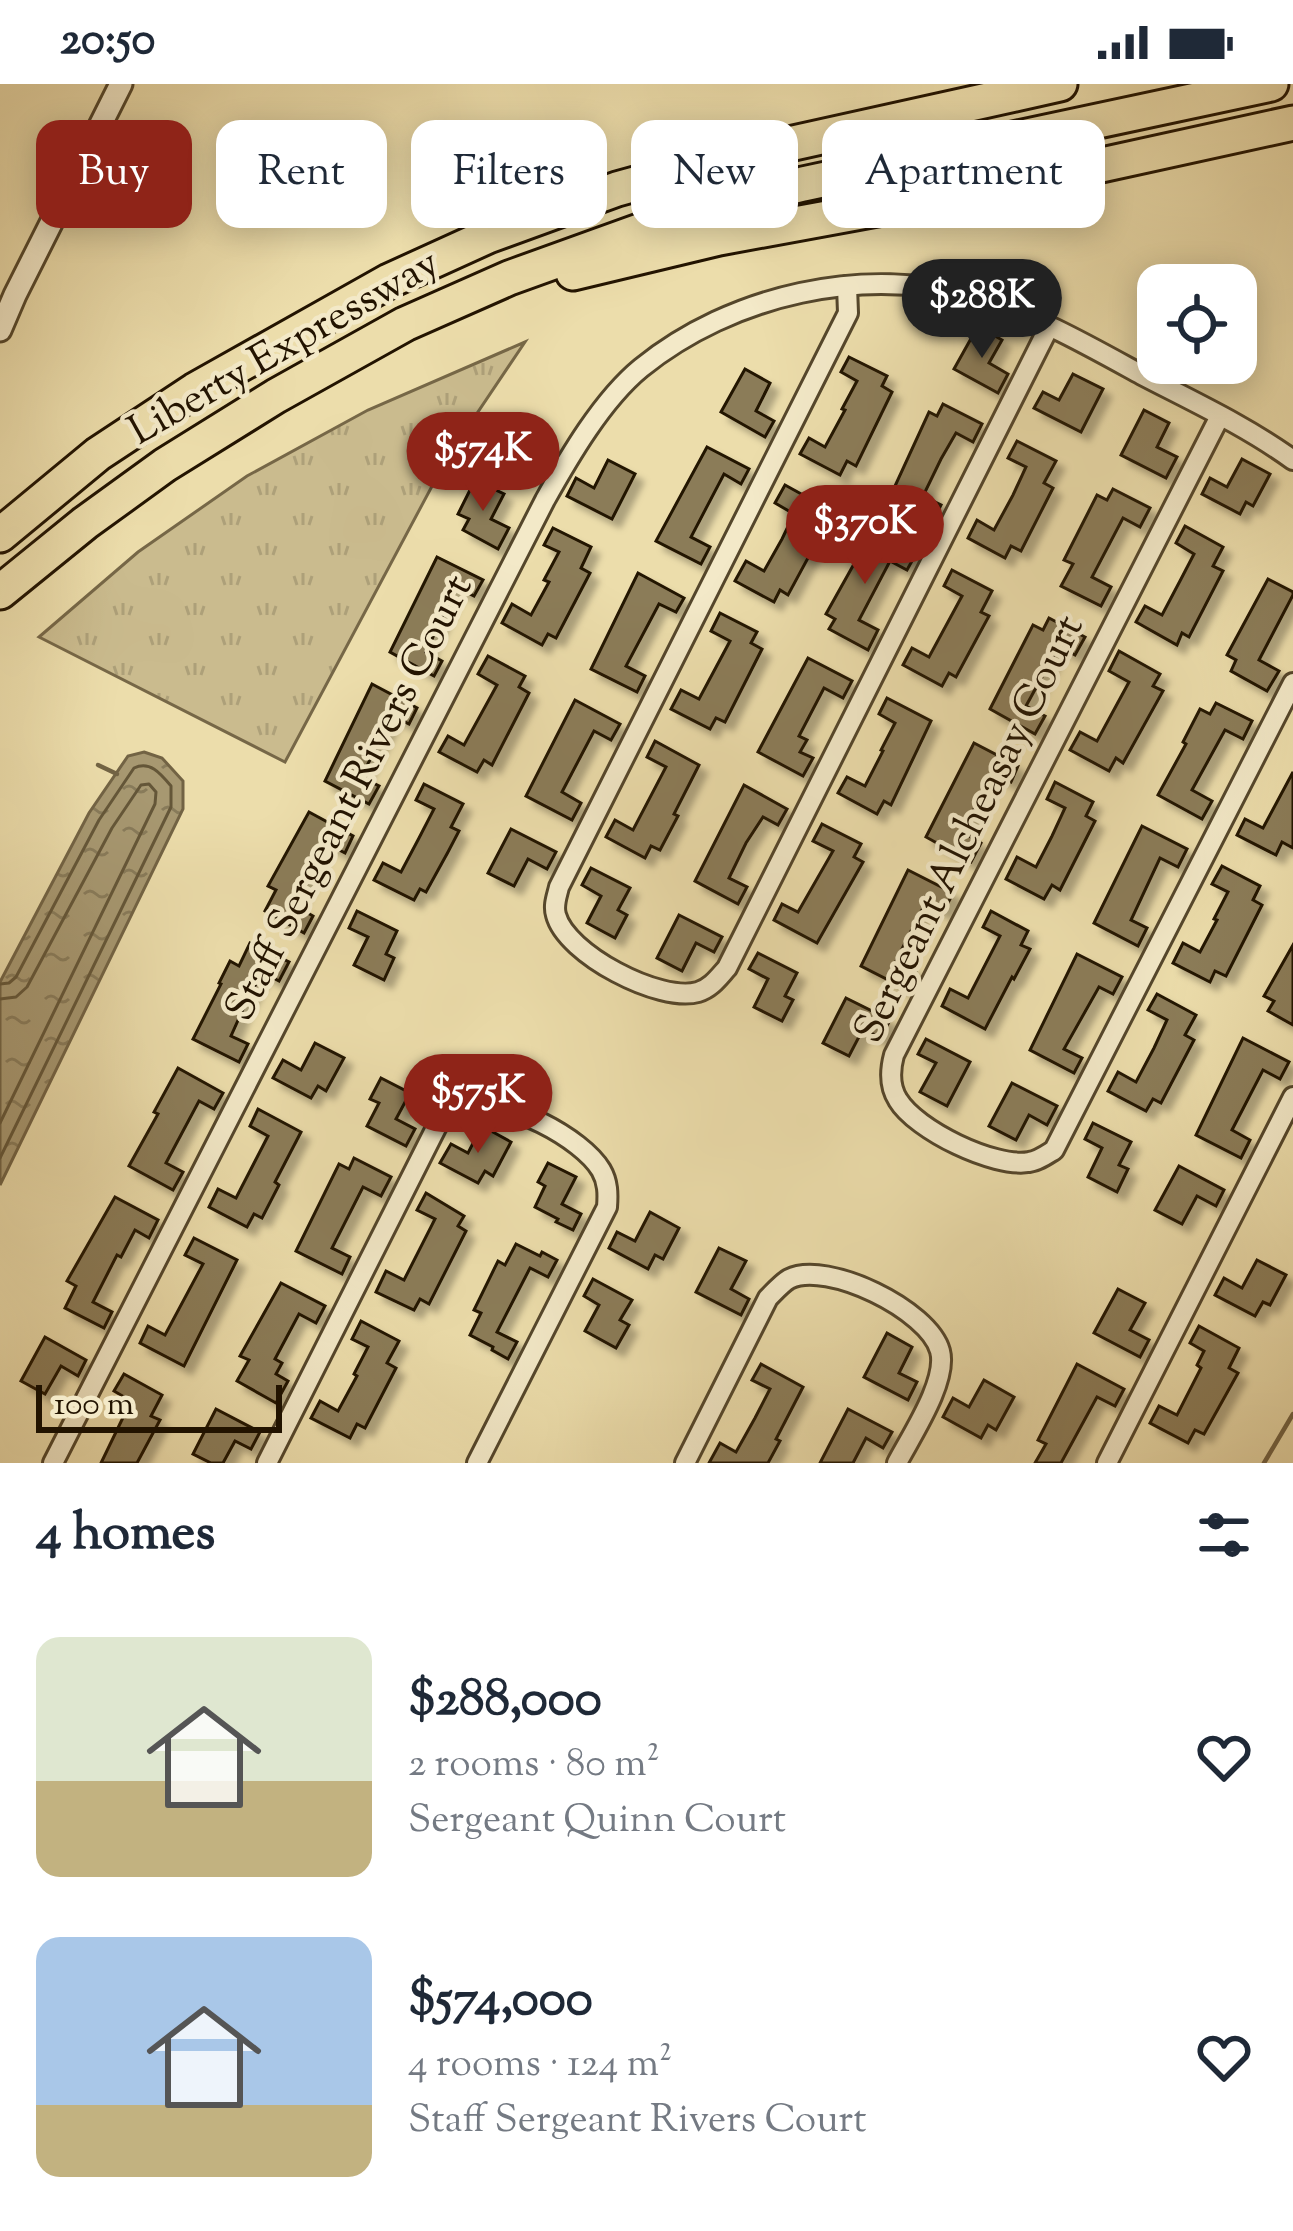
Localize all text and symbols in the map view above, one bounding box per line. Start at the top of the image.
text: 20:50 [60,10,155,75]
chip: Buy [36,120,192,228]
chip: Rent [216,120,387,228]
chip: Filters [411,120,607,228]
chip: New [631,120,798,228]
chip: Apartment [822,120,1105,228]
street label: Liberty Expressway [118,235,452,463]
pin: $288K [898,259,1066,361]
map controls [1137,264,1257,384]
button: locate [1137,264,1257,384]
text: $288K [929,270,1035,326]
pin: $574K [399,412,567,514]
text: $574K [434,423,532,479]
pin: $370K [781,485,949,587]
text: $370K [813,496,917,552]
street label: Staff Sergeant Rivers Court [212,565,490,1033]
street label: Sergeant Alcheasay Court [841,606,1101,1054]
pin: $575K [394,1054,562,1156]
text: $575K [430,1065,526,1121]
scale bar [36,1379,282,1432]
text: 100 m [54,1382,134,1430]
text: 4 homes [36,1499,215,1572]
icon: filters [1191,1502,1257,1568]
text: $288,000 [408,1665,602,1738]
icon: home [132,1685,276,1829]
icon: heart [1191,1724,1257,1790]
text: 2 rooms · 80 m² [408,1738,660,1794]
text: Sergeant Quinn Court [408,1794,786,1850]
text: $574,000 [408,1965,593,2038]
icon: home [132,1985,276,2129]
icon: heart [1191,2024,1257,2090]
text: 4 rooms · 124 m² [408,2038,672,2094]
text: Staff Sergeant Rivers Court [408,2094,867,2150]

